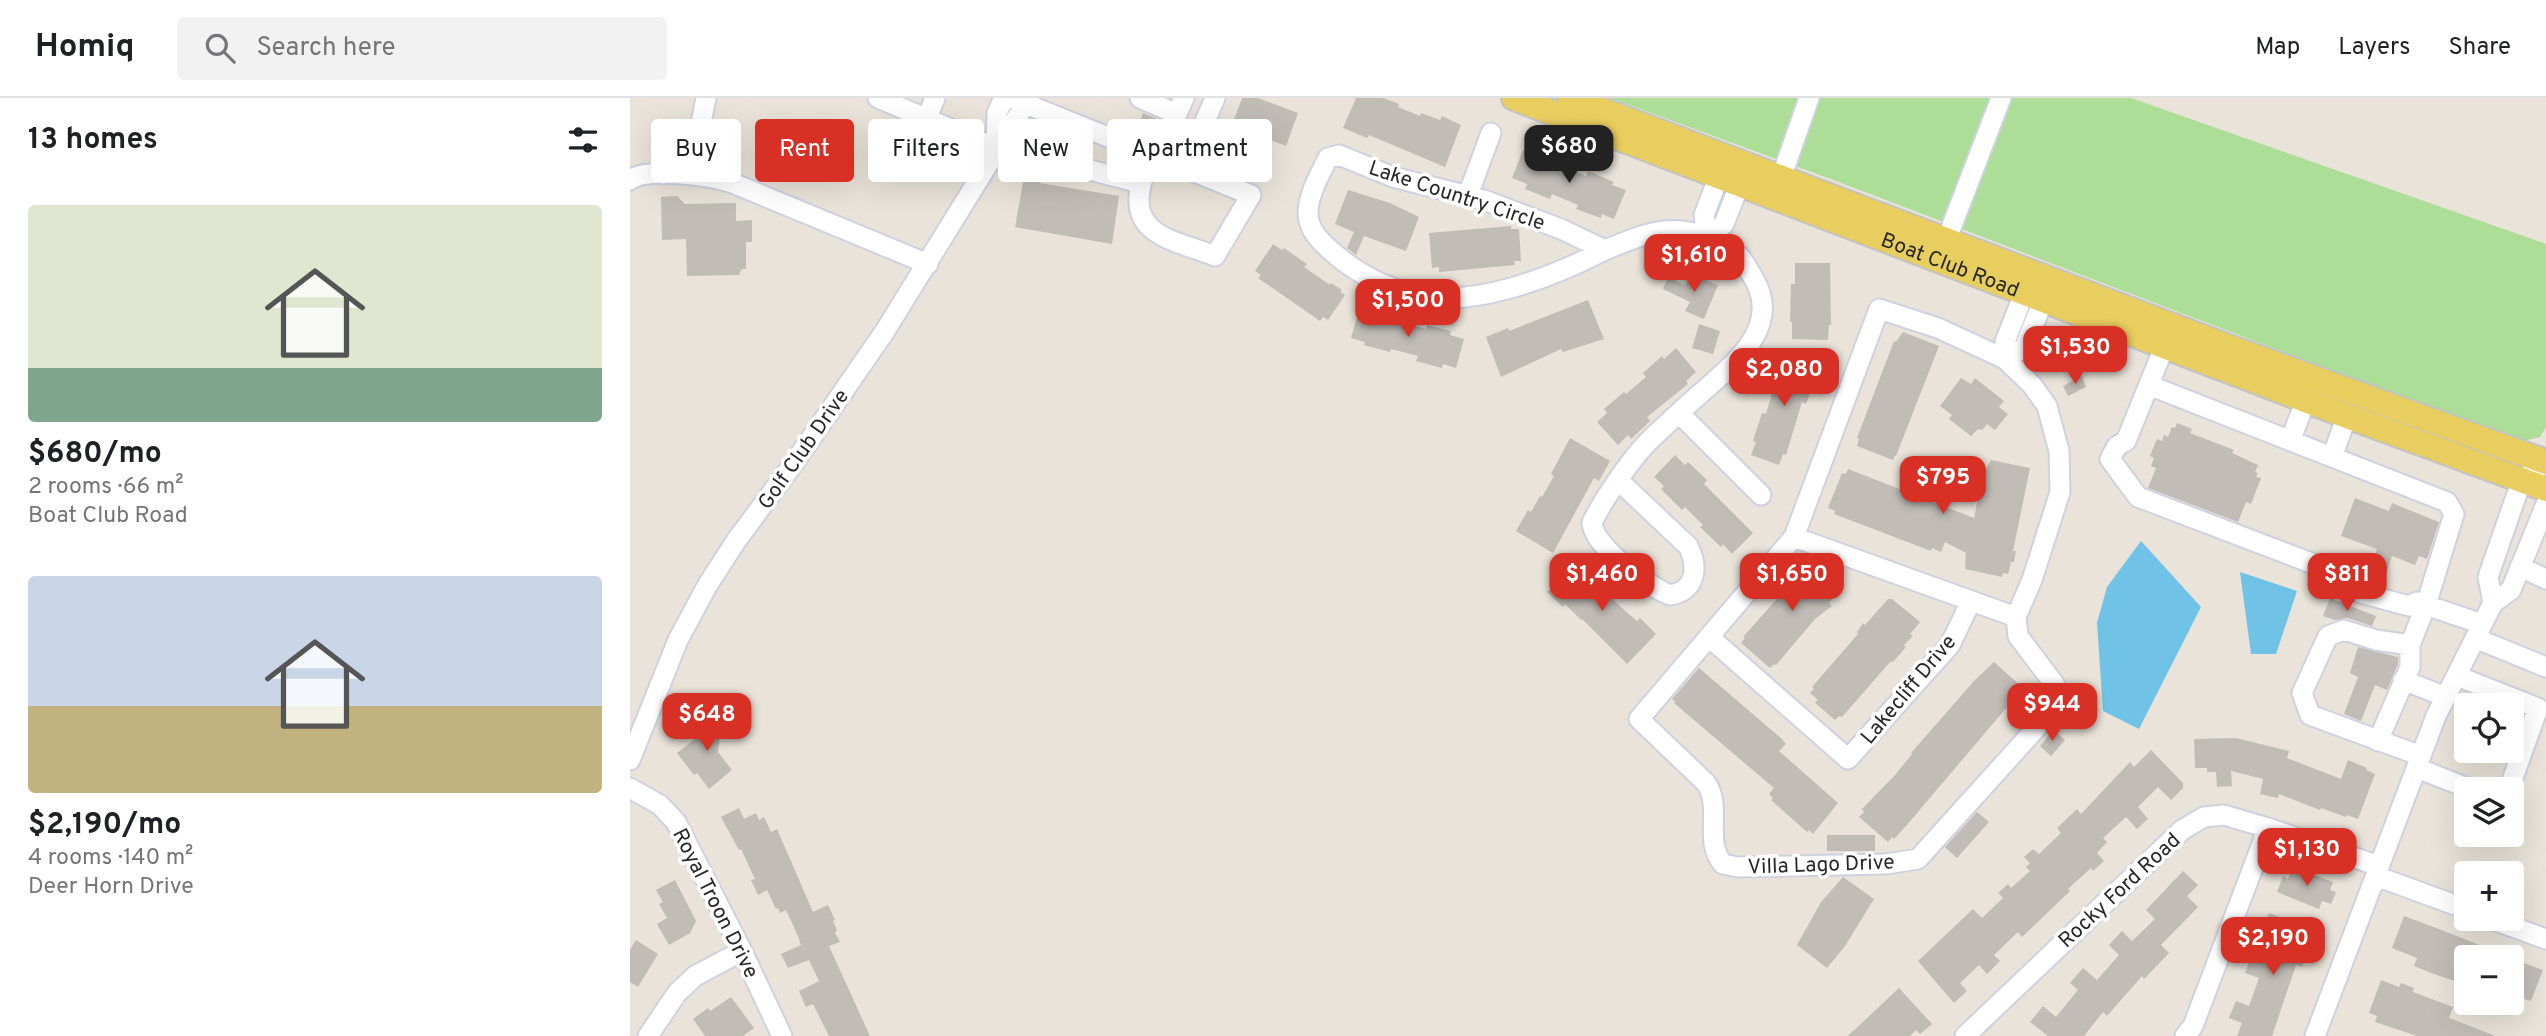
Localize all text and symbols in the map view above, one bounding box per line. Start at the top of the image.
search box [177,17,667,80]
text: Homiq [35,27,135,69]
icon: search [201,29,239,67]
text: Search here [257,32,395,65]
text: Map [2255,33,2300,63]
text: Layers [2338,33,2410,63]
text: Share [2448,33,2511,63]
chip: Buy [651,119,741,182]
chip: Rent [755,119,854,182]
chip: Filters [868,119,984,182]
chip: New [998,119,1093,182]
chip: Apartment [1107,119,1272,182]
icon: filters [564,121,602,159]
text: 13 homes [28,122,158,159]
pin: $680 [1528,126,1610,185]
text: $680 [1540,133,1598,162]
street label: Lake Country Circle [1365,155,1548,238]
street label: Boat Club Road [1877,227,2023,305]
pin: $1,610 [1637,234,1751,294]
text: $1,610 [1660,242,1728,271]
icon: home [252,250,378,376]
pin: $1,500 [1351,280,1465,339]
text: $1,500 [1371,287,1445,316]
pin: $1,530 [2018,327,2132,386]
text: $1,530 [2039,334,2111,363]
pin: $2,080 [1727,348,1841,408]
text: $2,080 [1745,356,1823,385]
street label: Golf Club Drive [753,384,856,515]
text: $680/mo [28,436,162,473]
pin: $795 [1902,456,1984,516]
text: $795 [1916,464,1970,493]
text: 2 rooms · 66 m² [28,473,184,502]
text: Boat Club Road [28,502,188,531]
pin: $1,460 [1545,554,1659,613]
pin: $1,650 [1735,554,1849,613]
pin: $811 [2306,554,2388,613]
text: $1,460 [1565,561,1639,590]
text: $1,650 [1756,561,1828,590]
text: $811 [2324,561,2370,590]
icon: home [252,621,378,747]
street label: Lakecliff Drive [1855,630,1963,750]
pin: $944 [2011,684,2093,743]
text: $944 [2023,691,2081,720]
map controls [2454,693,2524,1015]
button: locate [2454,693,2524,763]
pin: $648 [666,694,748,753]
text: $648 [678,701,736,730]
button: layers [2454,777,2524,847]
text: $2,190/mo [28,807,181,844]
street label: Royal Troon Drive [665,824,764,983]
street label: Rocky Ford Road [2053,827,2187,955]
pin: $1,130 [2250,828,2364,888]
text: $1,130 [2274,836,2340,865]
text: 4 rooms · 140 m² [28,844,193,873]
street label: Villa Lago Drive [1747,849,1895,882]
button: + [2454,861,2524,931]
text: Deer Horn Drive [28,873,194,902]
pin: $2,190 [2216,918,2330,977]
text: $2,190 [2237,925,2309,954]
button: − [2454,945,2524,1015]

